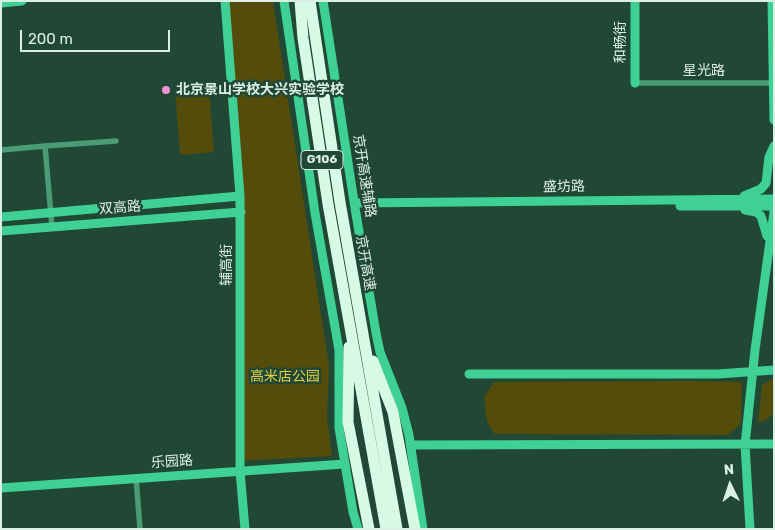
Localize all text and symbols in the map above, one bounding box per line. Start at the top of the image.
scale bar [22,20,172,52]
street label: 和畅街 [613,21,629,63]
text: 200 m [28,30,73,48]
street label: 星光路 [683,63,725,79]
place label: 北京景山学校大兴实验学校 [176,82,344,98]
marker: 北京景山学校大兴实验学校 [160,84,172,96]
street label: 京开高速辅路 [349,133,379,219]
road number: G106 [301,150,343,170]
street label: 盛坊路 [543,178,585,196]
street label: 双高路 [98,198,142,218]
street label: 京开高速 [352,234,378,292]
street label: 辅高街 [219,244,235,286]
park label: 高米店公园 [250,369,320,385]
street label: 乐园路 [150,452,194,472]
north arrow [705,460,755,510]
text: N [723,461,735,478]

